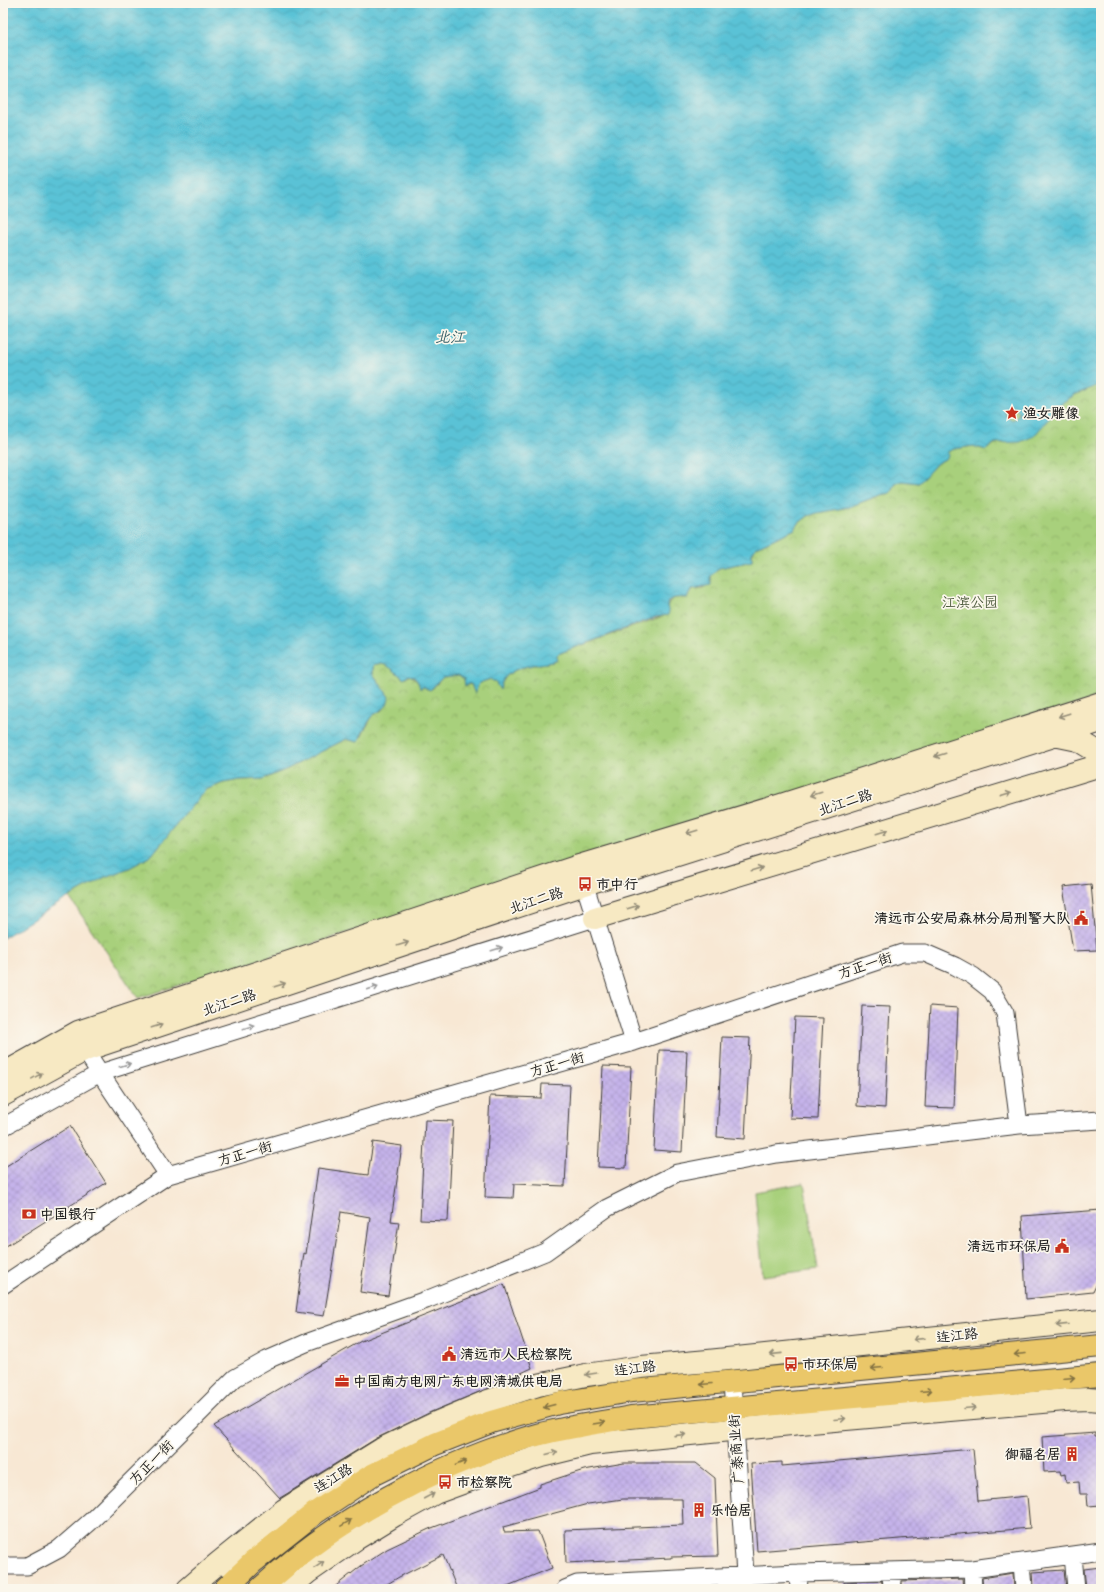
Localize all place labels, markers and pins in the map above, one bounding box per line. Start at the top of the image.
place icon: 渔女雕像 [1004,405,1020,421]
place label: 渔女雕像 [1023,405,1079,422]
bus stop icon: 市中行 [577,876,593,892]
place label: 市中行 [596,876,638,893]
place label: 清远市公安局森林分局刑警大队 [874,910,1070,927]
public building icon: 清远市公安局森林分局刑警大队 [1073,910,1089,926]
bank icon: 中国银行 [21,1206,37,1222]
place label: 中国银行 [40,1206,96,1223]
place label: 清远市环保局 [967,1238,1051,1255]
public building icon: 清远市环保局 [1054,1238,1070,1254]
public building icon: 清远市人民检察院 [441,1346,457,1362]
place label: 清远市人民检察院 [460,1346,572,1363]
bus stop icon: 市环保局 [783,1356,799,1372]
place label: 市环保局 [802,1356,858,1373]
office icon: 中国南方电网广东电网清城供电局 [334,1373,350,1389]
place label: 中国南方电网广东电网清城供电局 [353,1373,563,1390]
place label: 御福名居 [1005,1446,1061,1463]
building icon: 御福名居 [1064,1446,1080,1462]
bus stop icon: 市检察院 [437,1474,453,1490]
place label: 市检察院 [456,1474,512,1491]
building icon: 乐怡居 [691,1502,707,1518]
place label: 乐怡居 [710,1502,752,1519]

